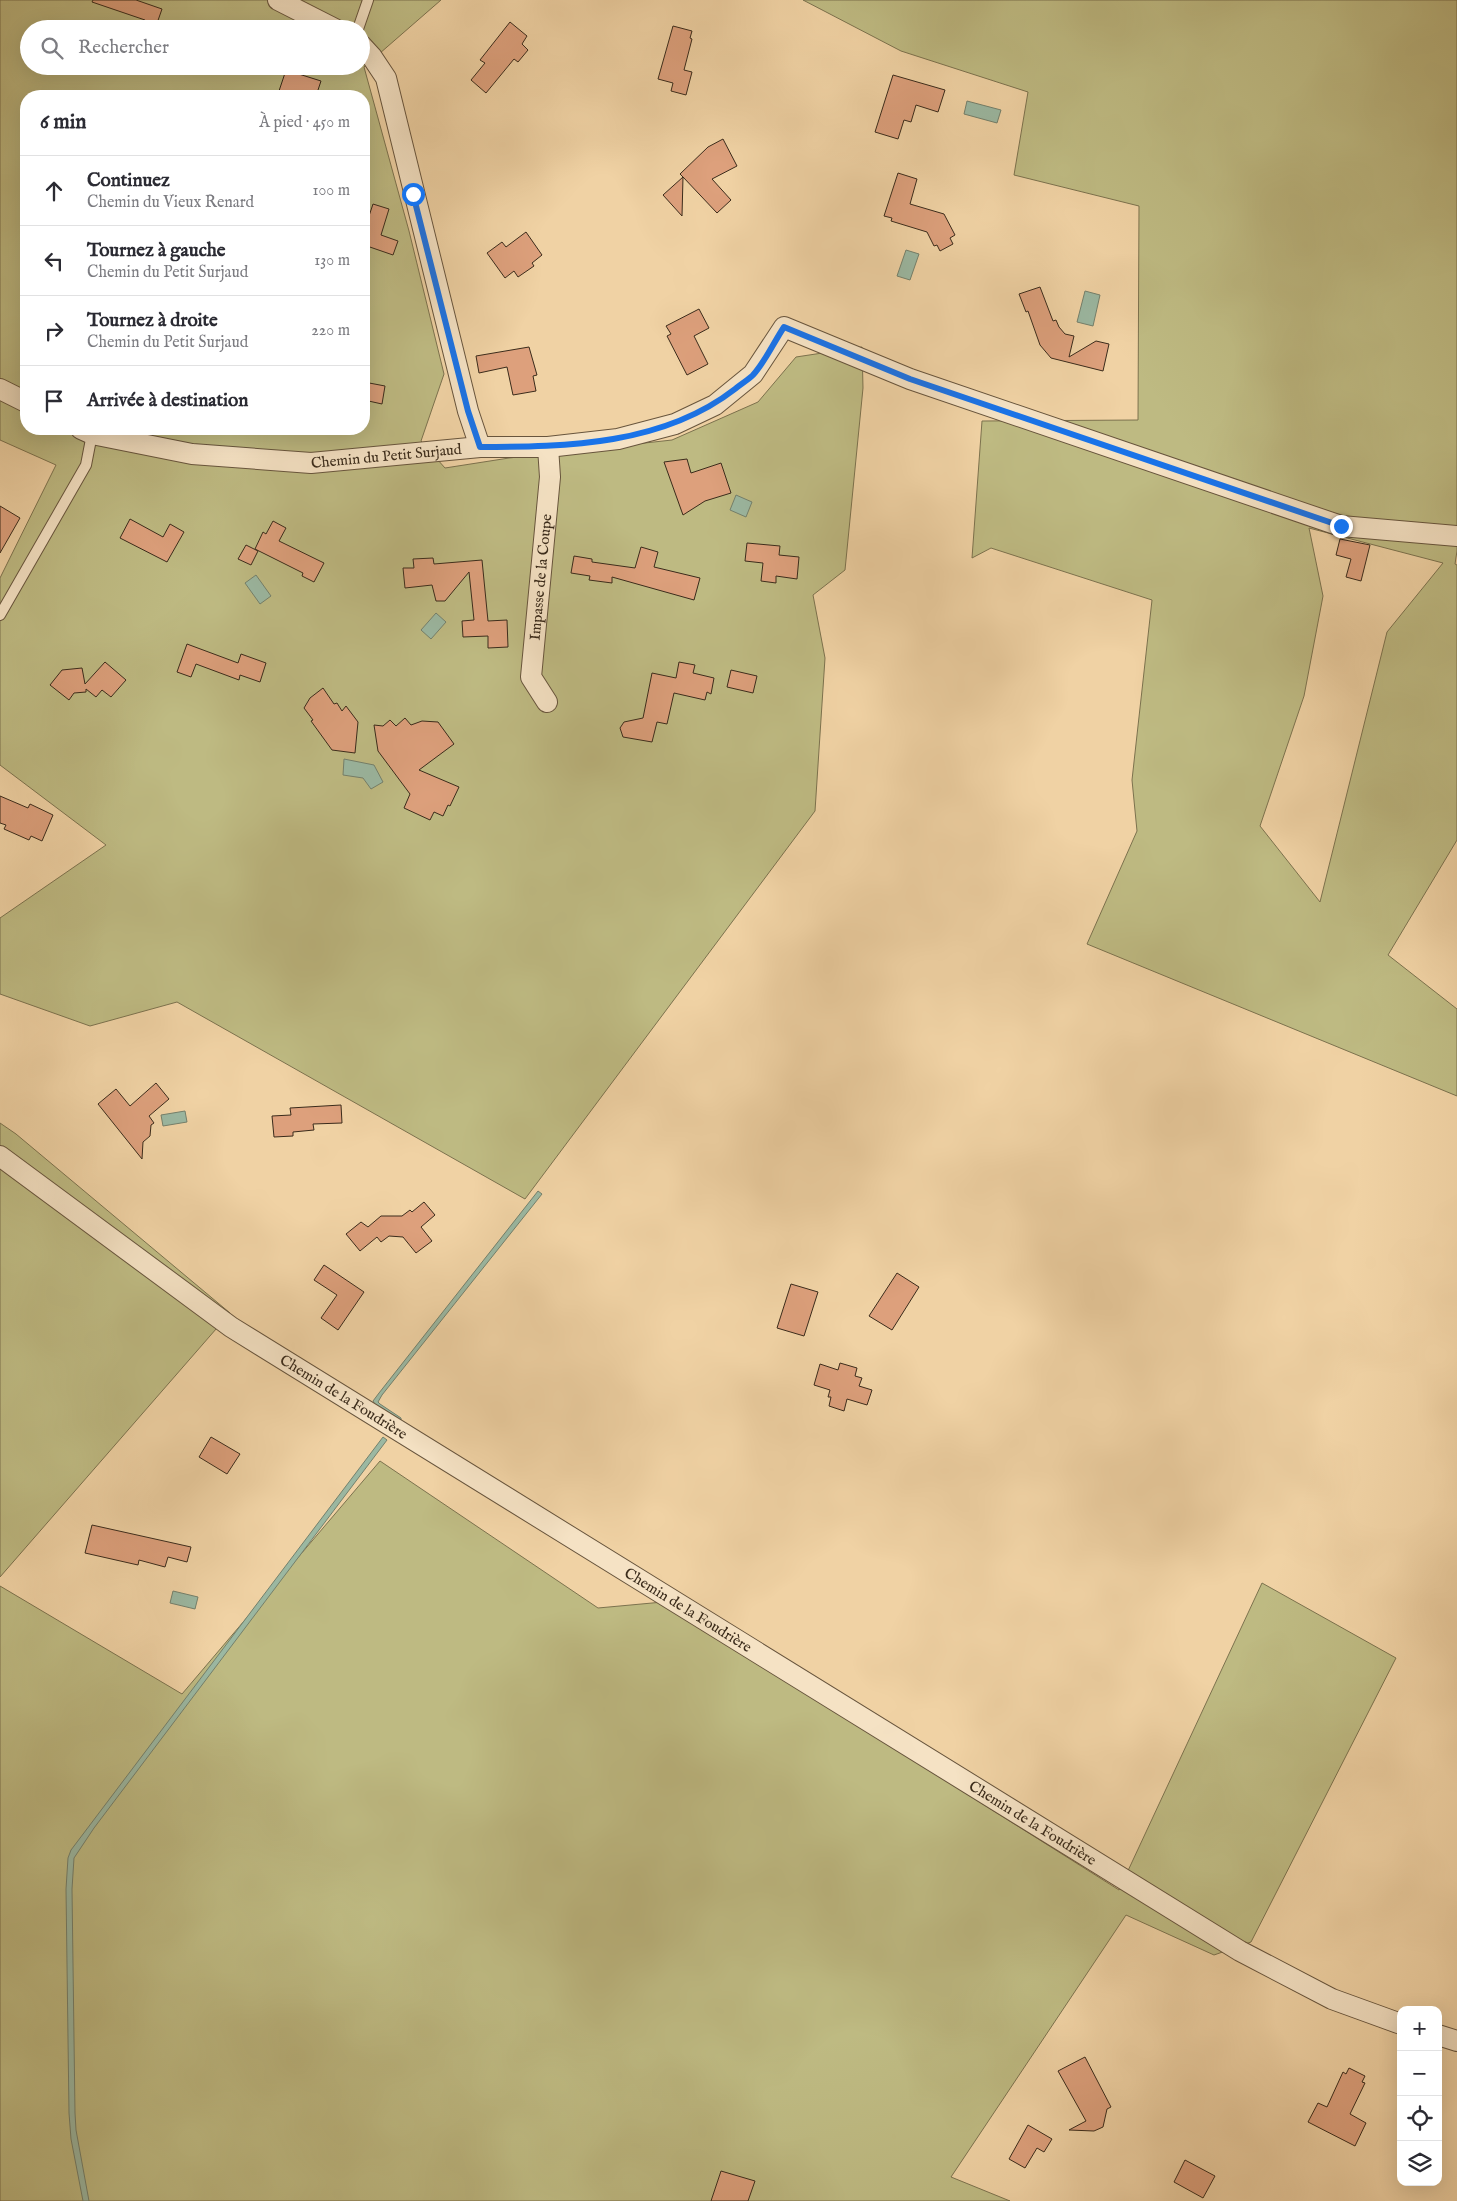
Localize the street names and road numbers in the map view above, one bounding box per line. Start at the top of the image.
street label: Chemin du Petit Surjaud [310,440,464,473]
street label: Impasse de la Coupe [526,513,556,641]
street label: Chemin de la Foudrière [276,1351,411,1444]
street label: Chemin de la Foudrière [621,1564,755,1657]
street label: Chemin de la Foudrière [965,1777,1100,1870]

